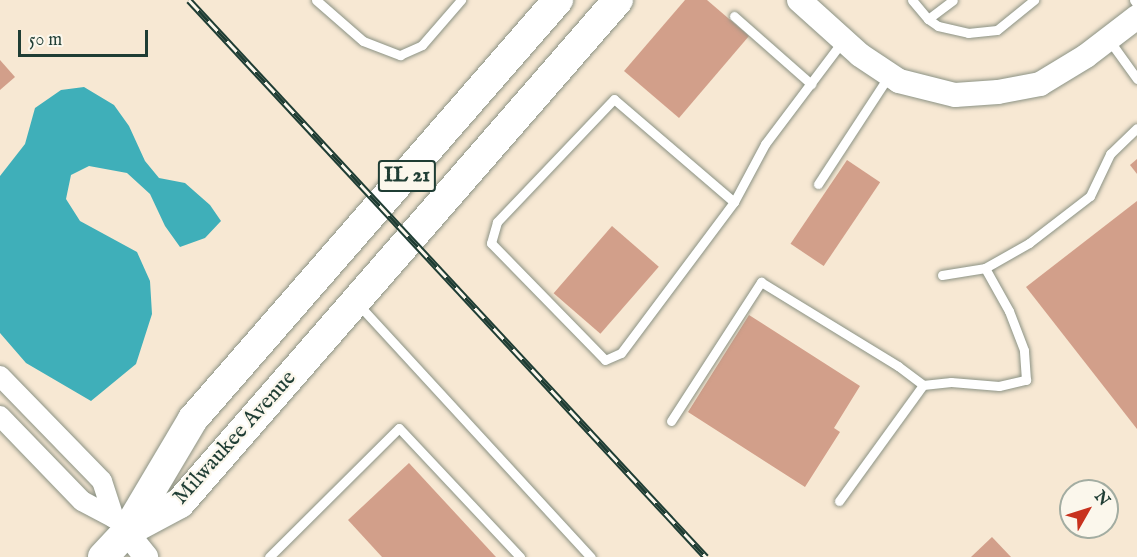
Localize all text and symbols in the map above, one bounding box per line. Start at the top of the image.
scale bar [21,18,152,56]
text: 50 m [29,29,62,52]
road number: IL 21 [377,158,437,194]
street label: Milwaukee Avenue [168,365,302,511]
north arrow [1059,479,1119,539]
text: N [1089,487,1114,511]

